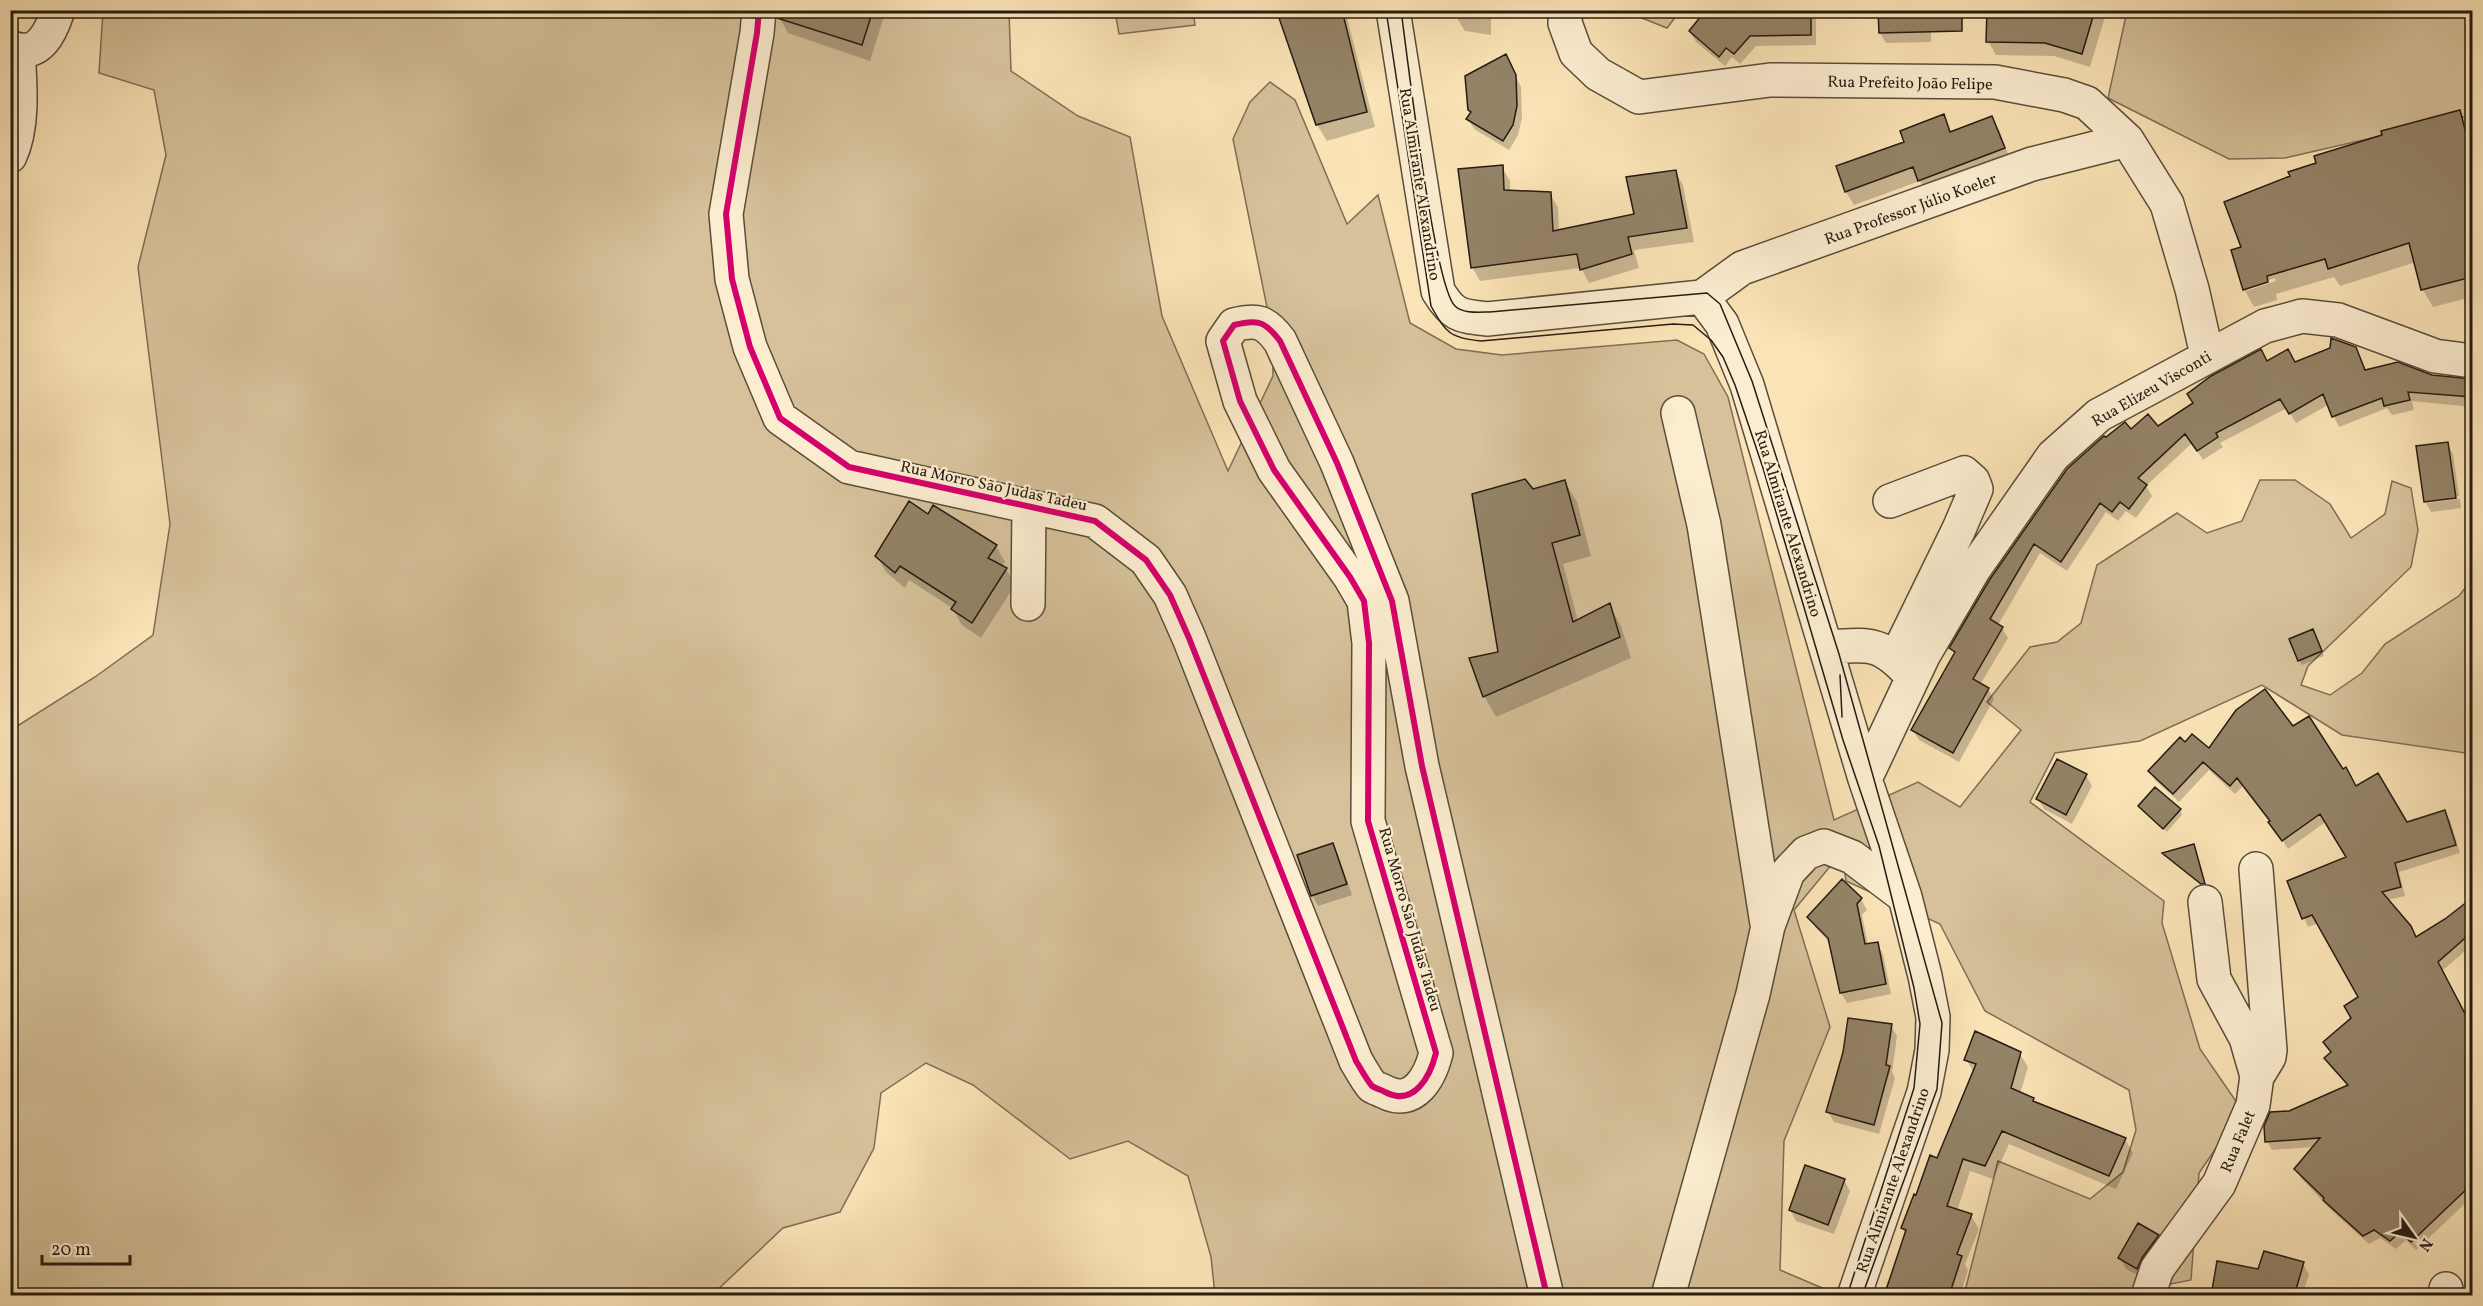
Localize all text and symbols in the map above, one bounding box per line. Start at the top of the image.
street label: Rua Prefeito João Felipe [1827,72,1993,96]
street label: Rua Almirante Alexandrino [1393,86,1445,282]
street label: Rua Professor Júlio Koeler [1822,168,2000,251]
street label: Rua Elizeu Visconti [2088,346,2216,433]
street label: Rua Almirante Alexandrino [1748,427,1826,620]
street label: Rua Morro São Judas Tadeu [898,456,1089,518]
street label: Rua Morro São Judas Tadeu [1372,825,1446,1014]
street label: Rua Almirante Alexandrino [1852,1085,1936,1276]
street label: Rua Falet [2216,1107,2262,1176]
north arrow [2384,1207,2444,1267]
scale bar [42,1228,130,1266]
text: N [2412,1233,2437,1256]
text: 20 m [51,1238,91,1263]

